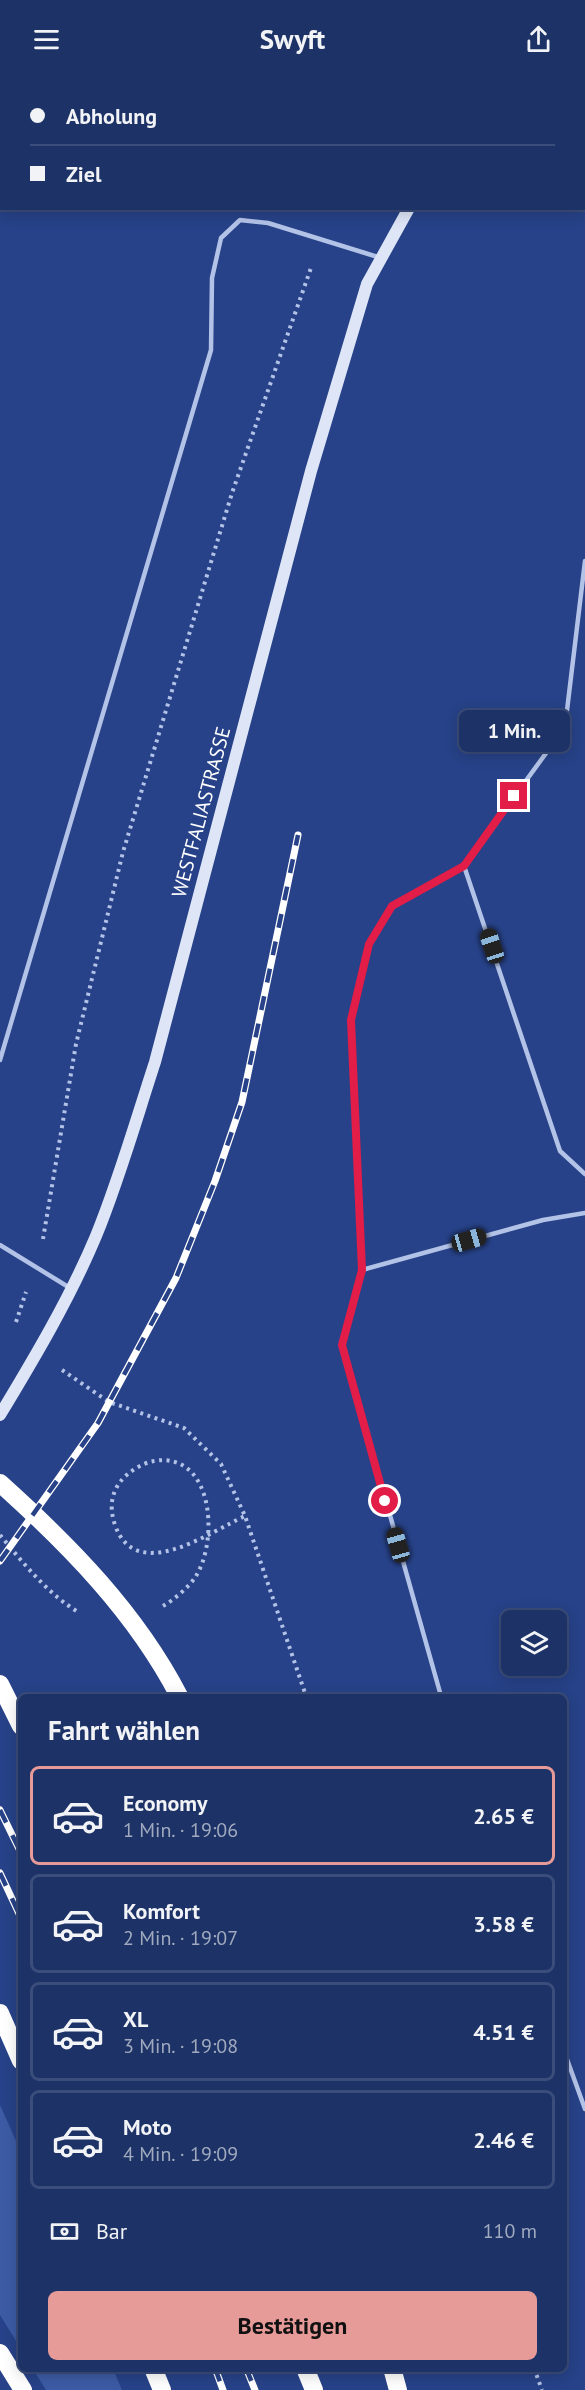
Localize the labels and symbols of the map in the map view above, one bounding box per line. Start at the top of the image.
callout: 1 Min. [458,709,570,751]
street label: WESTFALIASTRASSE [166,724,236,900]
route end [500,782,527,809]
car [478,926,506,966]
car [449,1226,489,1254]
route start [371,1487,398,1514]
car [384,1525,412,1565]

